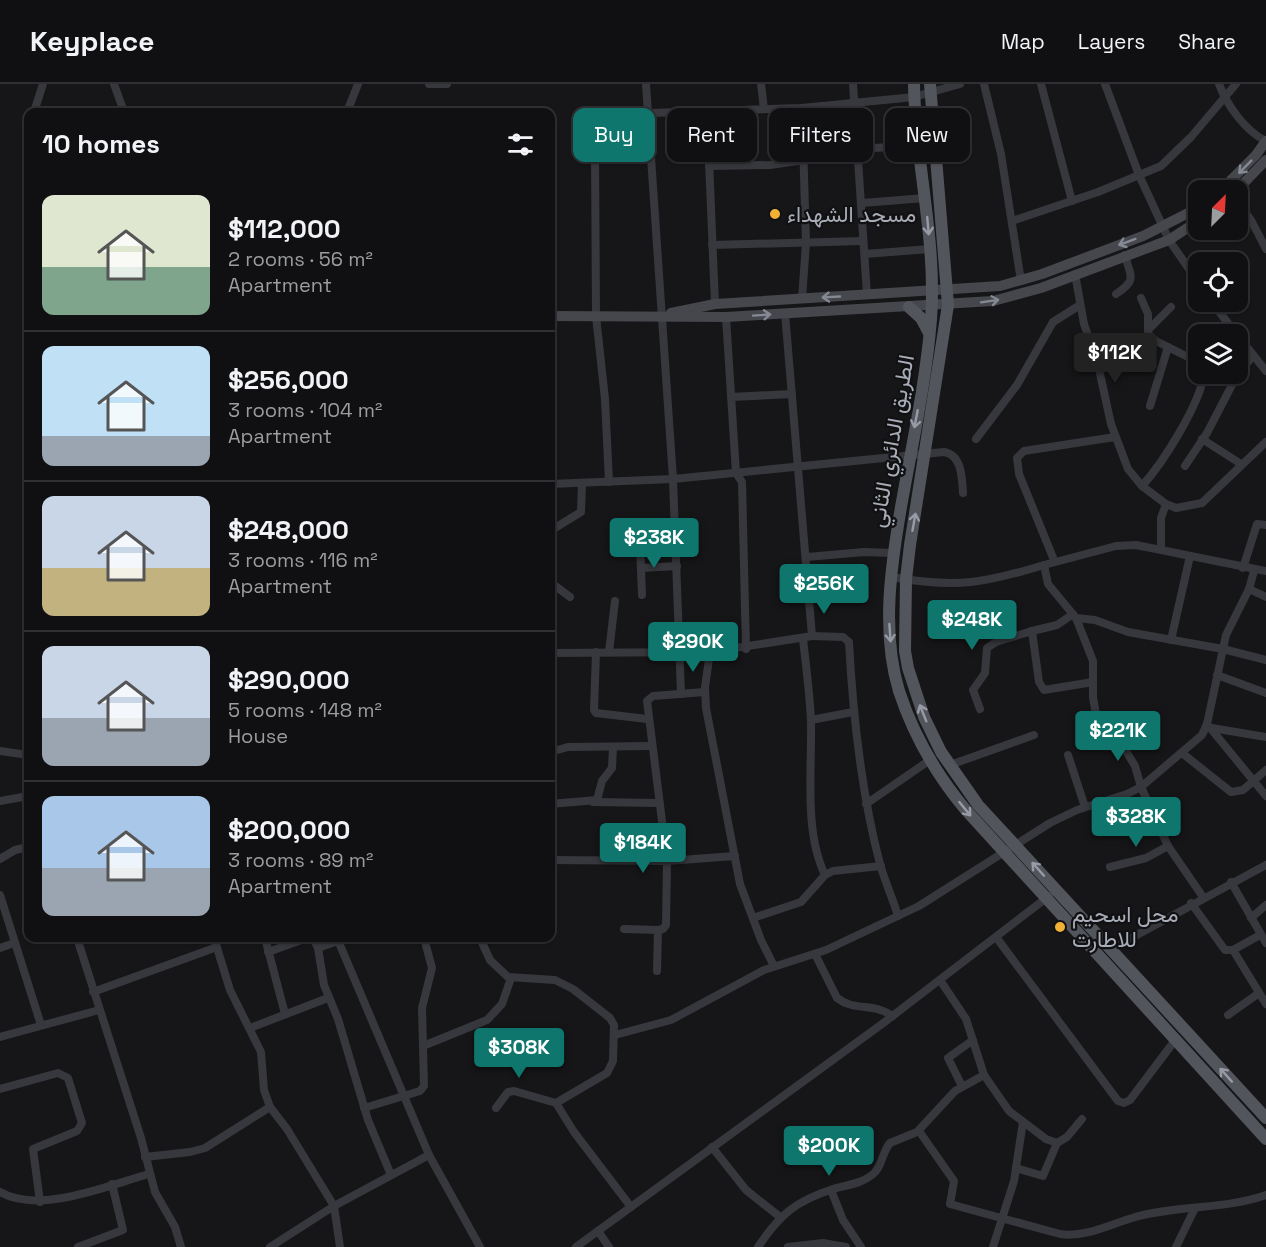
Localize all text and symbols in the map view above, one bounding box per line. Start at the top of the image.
text: Keyplace [30,23,154,59]
text: Map [1001,28,1045,55]
text: Layers [1078,28,1145,55]
text: Share [1178,28,1236,55]
chip: Buy [573,108,655,162]
chip: Rent [667,108,757,162]
chip: Filters [769,108,873,162]
chip: New [885,108,970,162]
text: 10 homes [42,127,160,161]
icon: filters [504,128,537,161]
one-way arrow [1238,159,1252,174]
north arrow [1188,180,1248,240]
map controls [1188,180,1248,384]
place label: مسجد الشهداء [787,200,916,228]
marker: مسجد الشهداء [768,207,782,221]
text: $112,000 [228,212,341,246]
one-way arrow [923,215,934,235]
icon: home [90,219,162,291]
one-way arrow [1118,237,1137,248]
text: 2 rooms · 56 m² [228,246,373,272]
button: locate [1188,252,1248,312]
text: Apartment [228,272,332,298]
one-way arrow [821,292,841,303]
one-way arrow [979,295,999,306]
one-way arrow [752,309,772,320]
button: layers [1188,324,1248,384]
pin: $112K [1073,333,1157,384]
text: $112K [1088,339,1142,365]
street label: الطريق الدائري الثاني [862,352,925,531]
text: $256,000 [228,363,349,397]
icon: home [90,370,162,442]
text: 3 rooms · 104 m² [228,397,382,423]
one-way arrow [910,409,921,429]
text: Apartment [228,423,332,449]
one-way arrow [909,512,920,532]
text: $248,000 [228,513,349,547]
pin: $238K [612,518,696,569]
icon: home [90,520,162,592]
text: $238K [624,524,684,550]
text: 3 rooms · 116 m² [228,547,378,573]
pin: $256K [782,564,866,615]
text: $256K [794,570,854,596]
text: Apartment [228,573,332,599]
pin: $248K [930,600,1014,651]
text: $248K [942,606,1002,632]
pin: $290K [651,622,735,673]
one-way arrow [885,623,896,643]
text: $290K [662,628,724,654]
text: $290,000 [228,663,350,697]
icon: home [90,670,162,742]
text: 5 rooms · 148 m² [228,697,382,723]
one-way arrow [917,705,928,723]
pin: $221K [1076,711,1160,762]
text: $221K [1089,717,1147,743]
text: House [228,723,288,749]
pin: $328K [1094,797,1178,848]
one-way arrow [959,801,972,817]
text: $328K [1106,803,1166,829]
text: $200,000 [228,813,350,847]
icon: home [90,820,162,892]
pin: $184K [601,823,685,874]
text: $184K [614,829,672,855]
text: 3 rooms · 89 m² [228,847,373,873]
one-way arrow [1031,862,1045,877]
text: Apartment [228,873,332,899]
place label: محل اسحيم للاطارت [1072,900,1179,953]
marker: محل اسحيم للاطارت [1053,920,1067,934]
pin: $308K [477,1028,561,1079]
text: $308K [488,1034,550,1060]
one-way arrow [1219,1067,1234,1082]
pin: $200K [787,1126,871,1177]
text: $200K [798,1132,860,1158]

